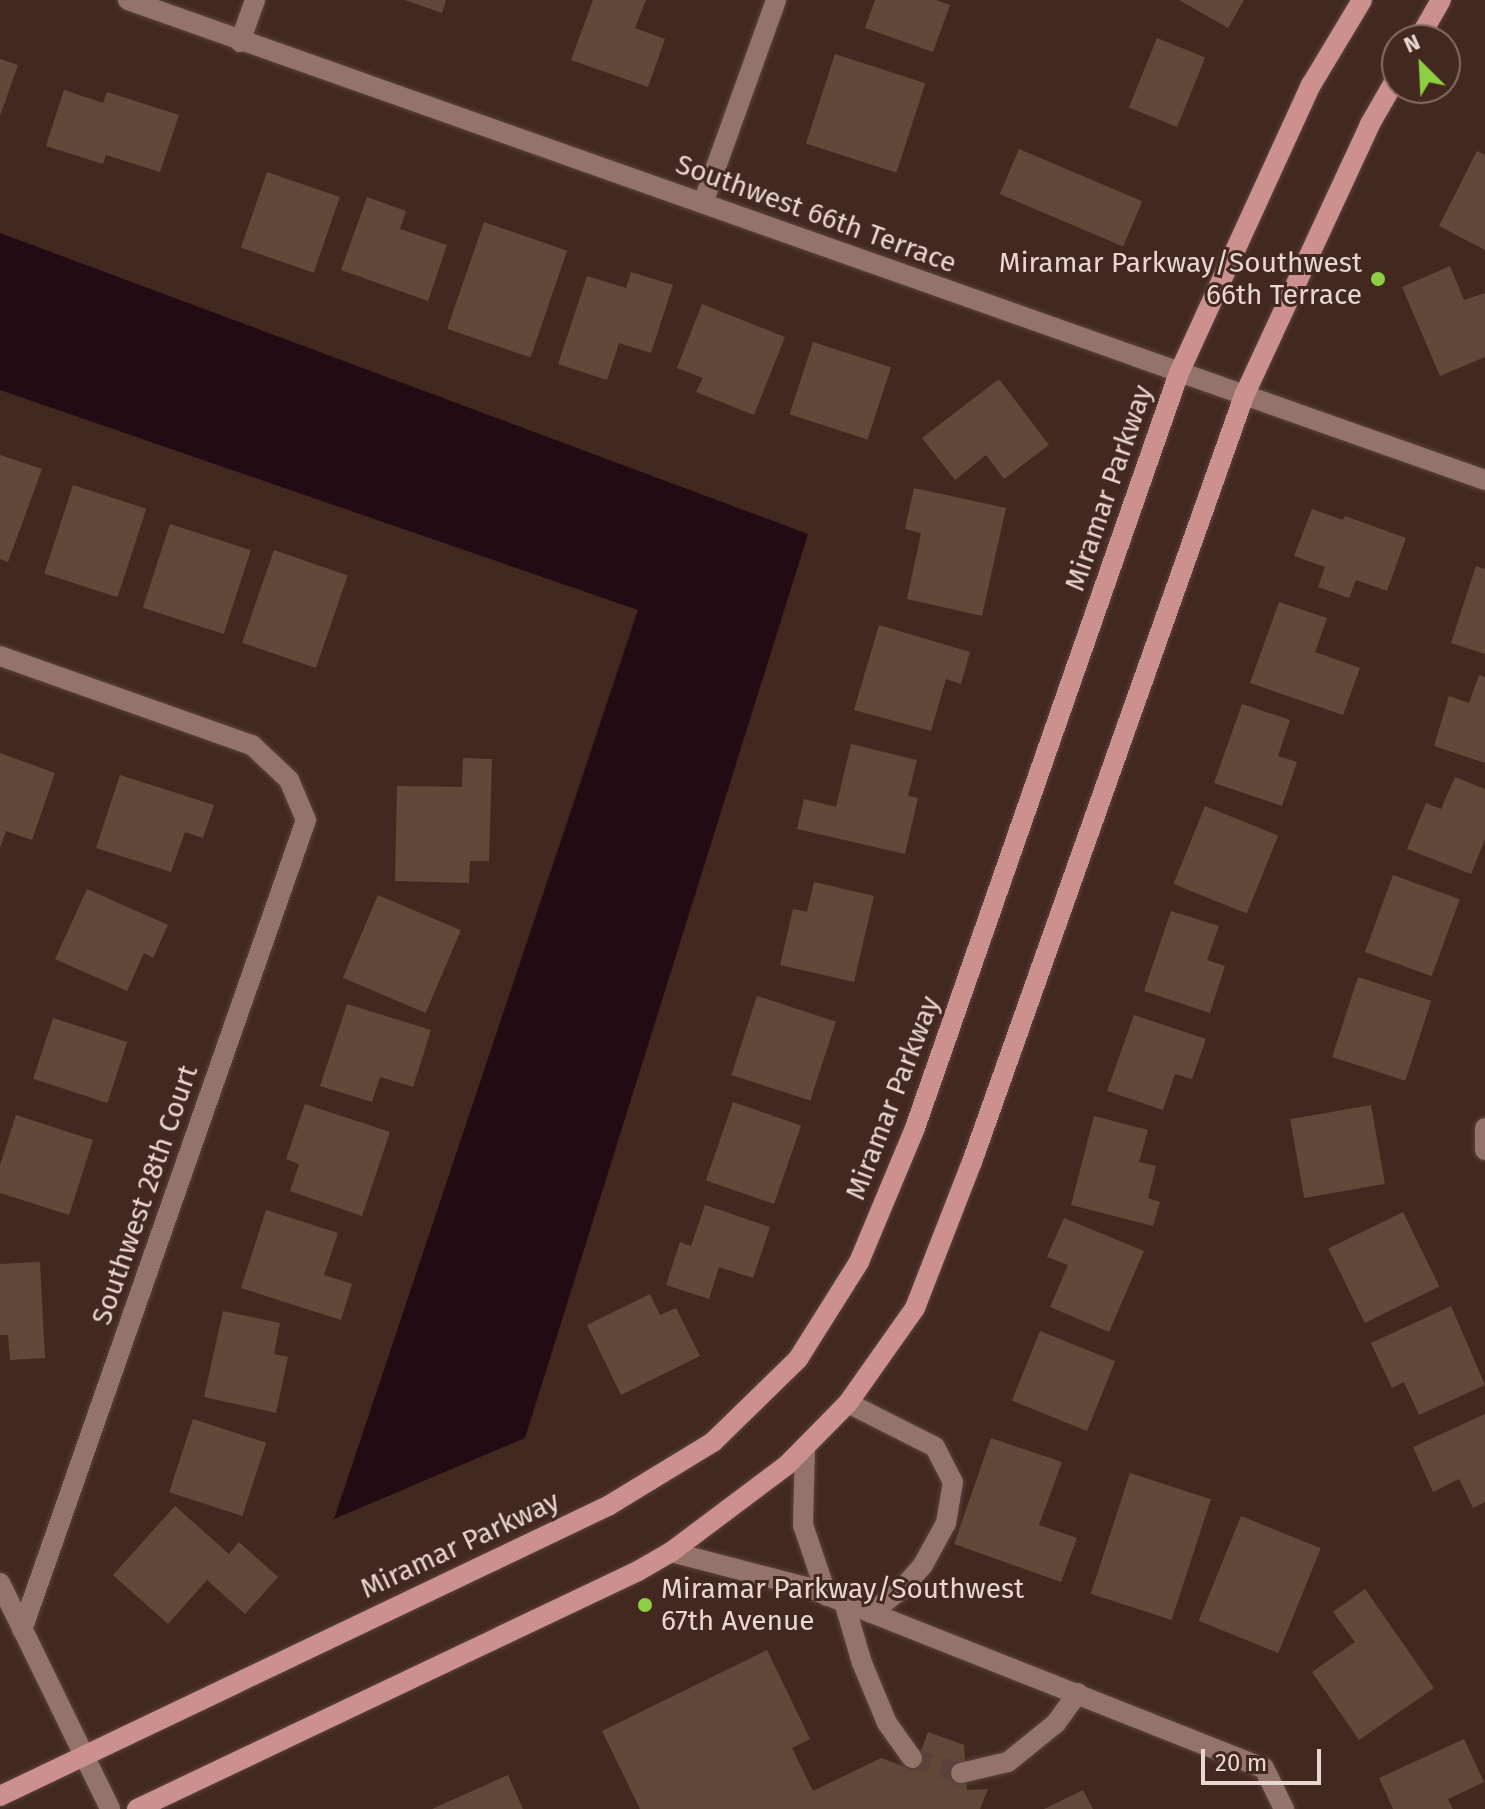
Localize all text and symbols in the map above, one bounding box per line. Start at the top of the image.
north arrow [1381,24,1461,104]
text: N [1400,28,1424,59]
street label: Southwest 66th Terrace [671,148,961,280]
place label: Miramar Parkway/Southwest 66th Terrace [999,246,1362,312]
marker: Miramar Parkway/Southwest 66th Terrace [1369,270,1387,288]
street label: Miramar Parkway [1058,381,1160,595]
street label: Miramar Parkway [839,991,947,1205]
street label: Southwest 28th Court [85,1061,205,1329]
street label: Miramar Parkway [355,1484,565,1606]
place label: Miramar Parkway/Southwest 67th Avenue [661,1572,1024,1638]
marker: Miramar Parkway/Southwest 67th Avenue [636,1596,654,1614]
scale bar [1205,1733,1325,1783]
text: 20 m [1215,1749,1267,1777]

